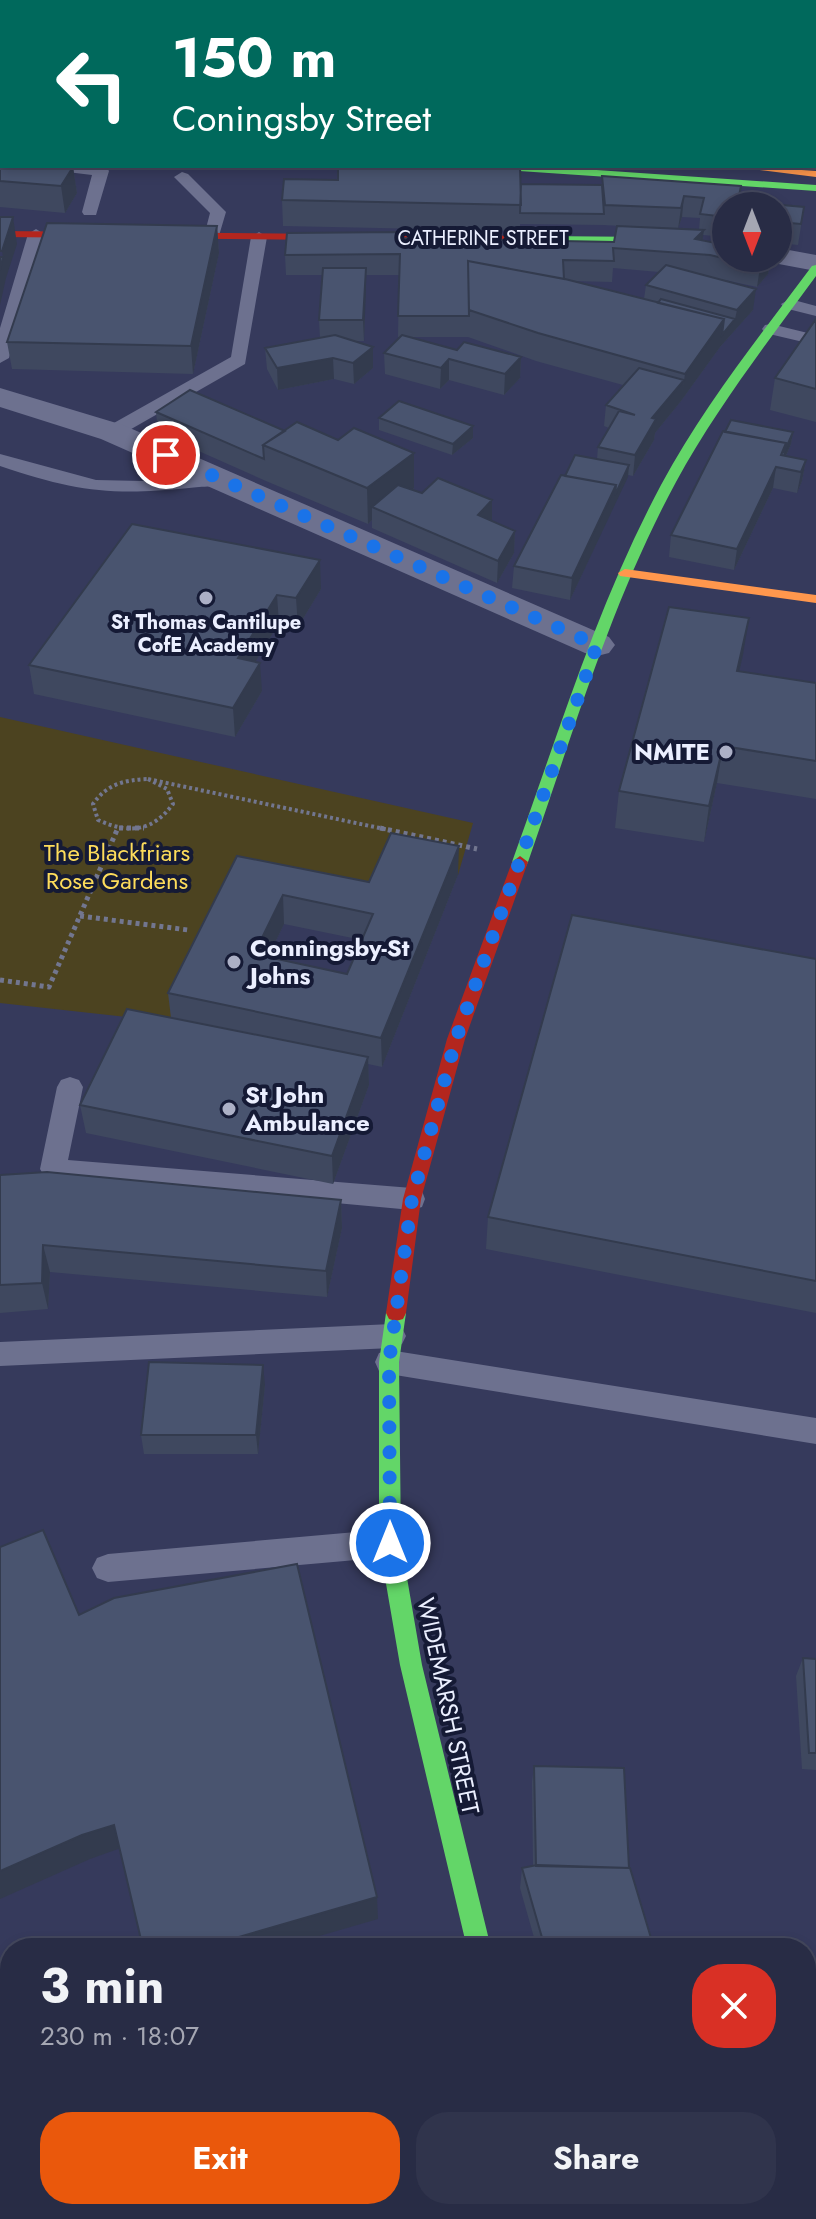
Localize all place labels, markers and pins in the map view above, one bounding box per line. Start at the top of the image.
pin [132,421,200,489]
marker: St Thomas Cantilupe CofE Academy [197,589,215,607]
place label: St Thomas Cantilupe CofE Academy [111,608,301,660]
place label: NMITE [634,734,710,769]
marker: NMITE [717,743,735,761]
place label: Conningsby-St Johns [246,930,410,993]
marker: Conningsby-St Johns [225,953,243,971]
place label: St John Ambulance [244,1077,370,1140]
marker: St John Ambulance [220,1100,238,1118]

